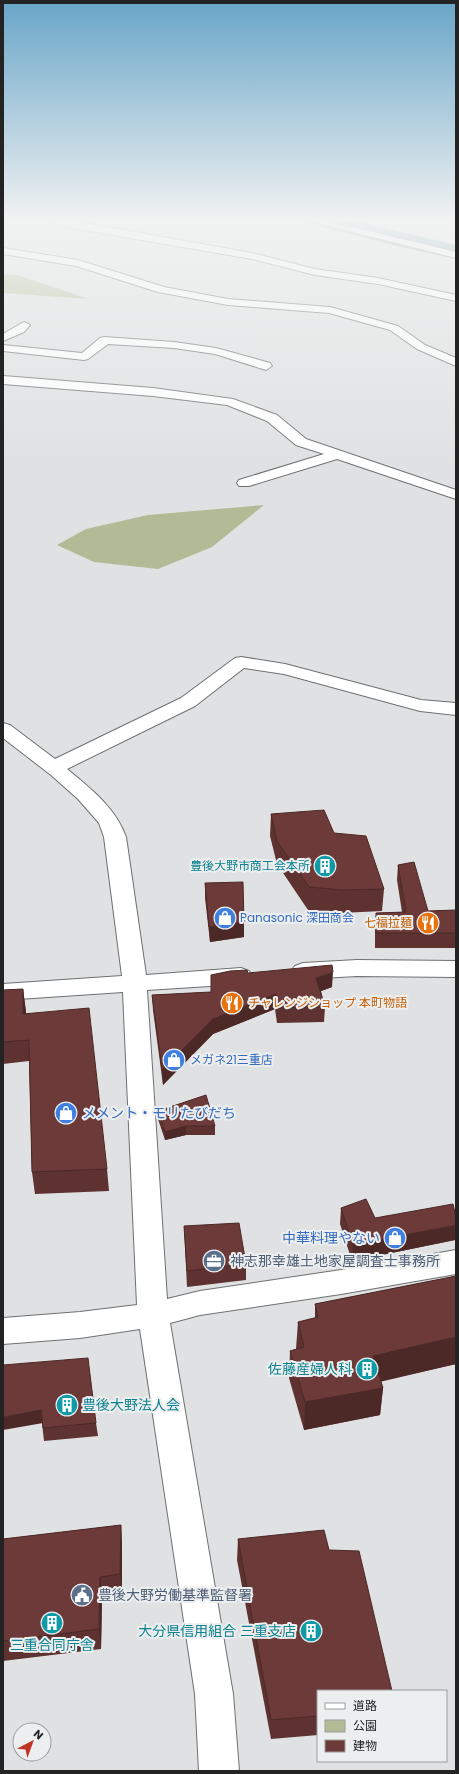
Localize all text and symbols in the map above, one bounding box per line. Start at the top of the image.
building icon: 豊後大野市商工会本所 [312,853,338,879]
place label: 豊後大野市商工会本所 [190,857,310,874]
shop icon: Panasonic 深田商会 [212,905,238,931]
place label: Panasonic 深田商会 [240,909,354,926]
restaurant icon: 七福拉麺 [415,910,441,936]
place label: 七福拉麺 [364,914,412,931]
restaurant icon: チャレンジショップ 本町物語 [219,990,245,1016]
place label: チャレンジショップ 本町物語 [248,994,407,1011]
shop icon: メガネ21三重店 [161,1047,187,1073]
place label: メガネ21三重店 [190,1051,273,1068]
shop icon: メメント・モリたびだち [53,1100,79,1126]
place label: メメント・モリたびだち [82,1103,236,1123]
shop icon: 中華料理やない [382,1225,408,1251]
place label: 中華料理やない [282,1228,380,1248]
office icon: 神志那幸雄土地家屋調査士事務所 [201,1248,227,1274]
place label: 神志那幸雄土地家屋調査士事務所 [230,1251,440,1271]
building icon: 佐藤産婦人科 [354,1356,380,1382]
place label: 佐藤産婦人科 [268,1359,352,1379]
building icon: 豊後大野法人会 [54,1392,80,1418]
place label: 豊後大野法人会 [82,1395,180,1415]
public building icon: 豊後大野労働基準監督署 [69,1582,95,1608]
place label: 豊後大野労働基準監督署 [98,1585,252,1605]
building icon: 三重合同庁舎 [39,1610,65,1636]
building icon: 大分県信用組合 三重支店 [298,1618,324,1644]
place label: 大分県信用組合 三重支店 [138,1621,296,1641]
place label: 三重合同庁舎 [10,1635,94,1655]
legend [317,1690,447,1762]
text: 道路 [353,1697,377,1714]
text: 公園 [353,1717,377,1734]
north arrow [12,1722,52,1762]
text: N [30,1726,47,1743]
text: 建物 [353,1737,377,1754]

